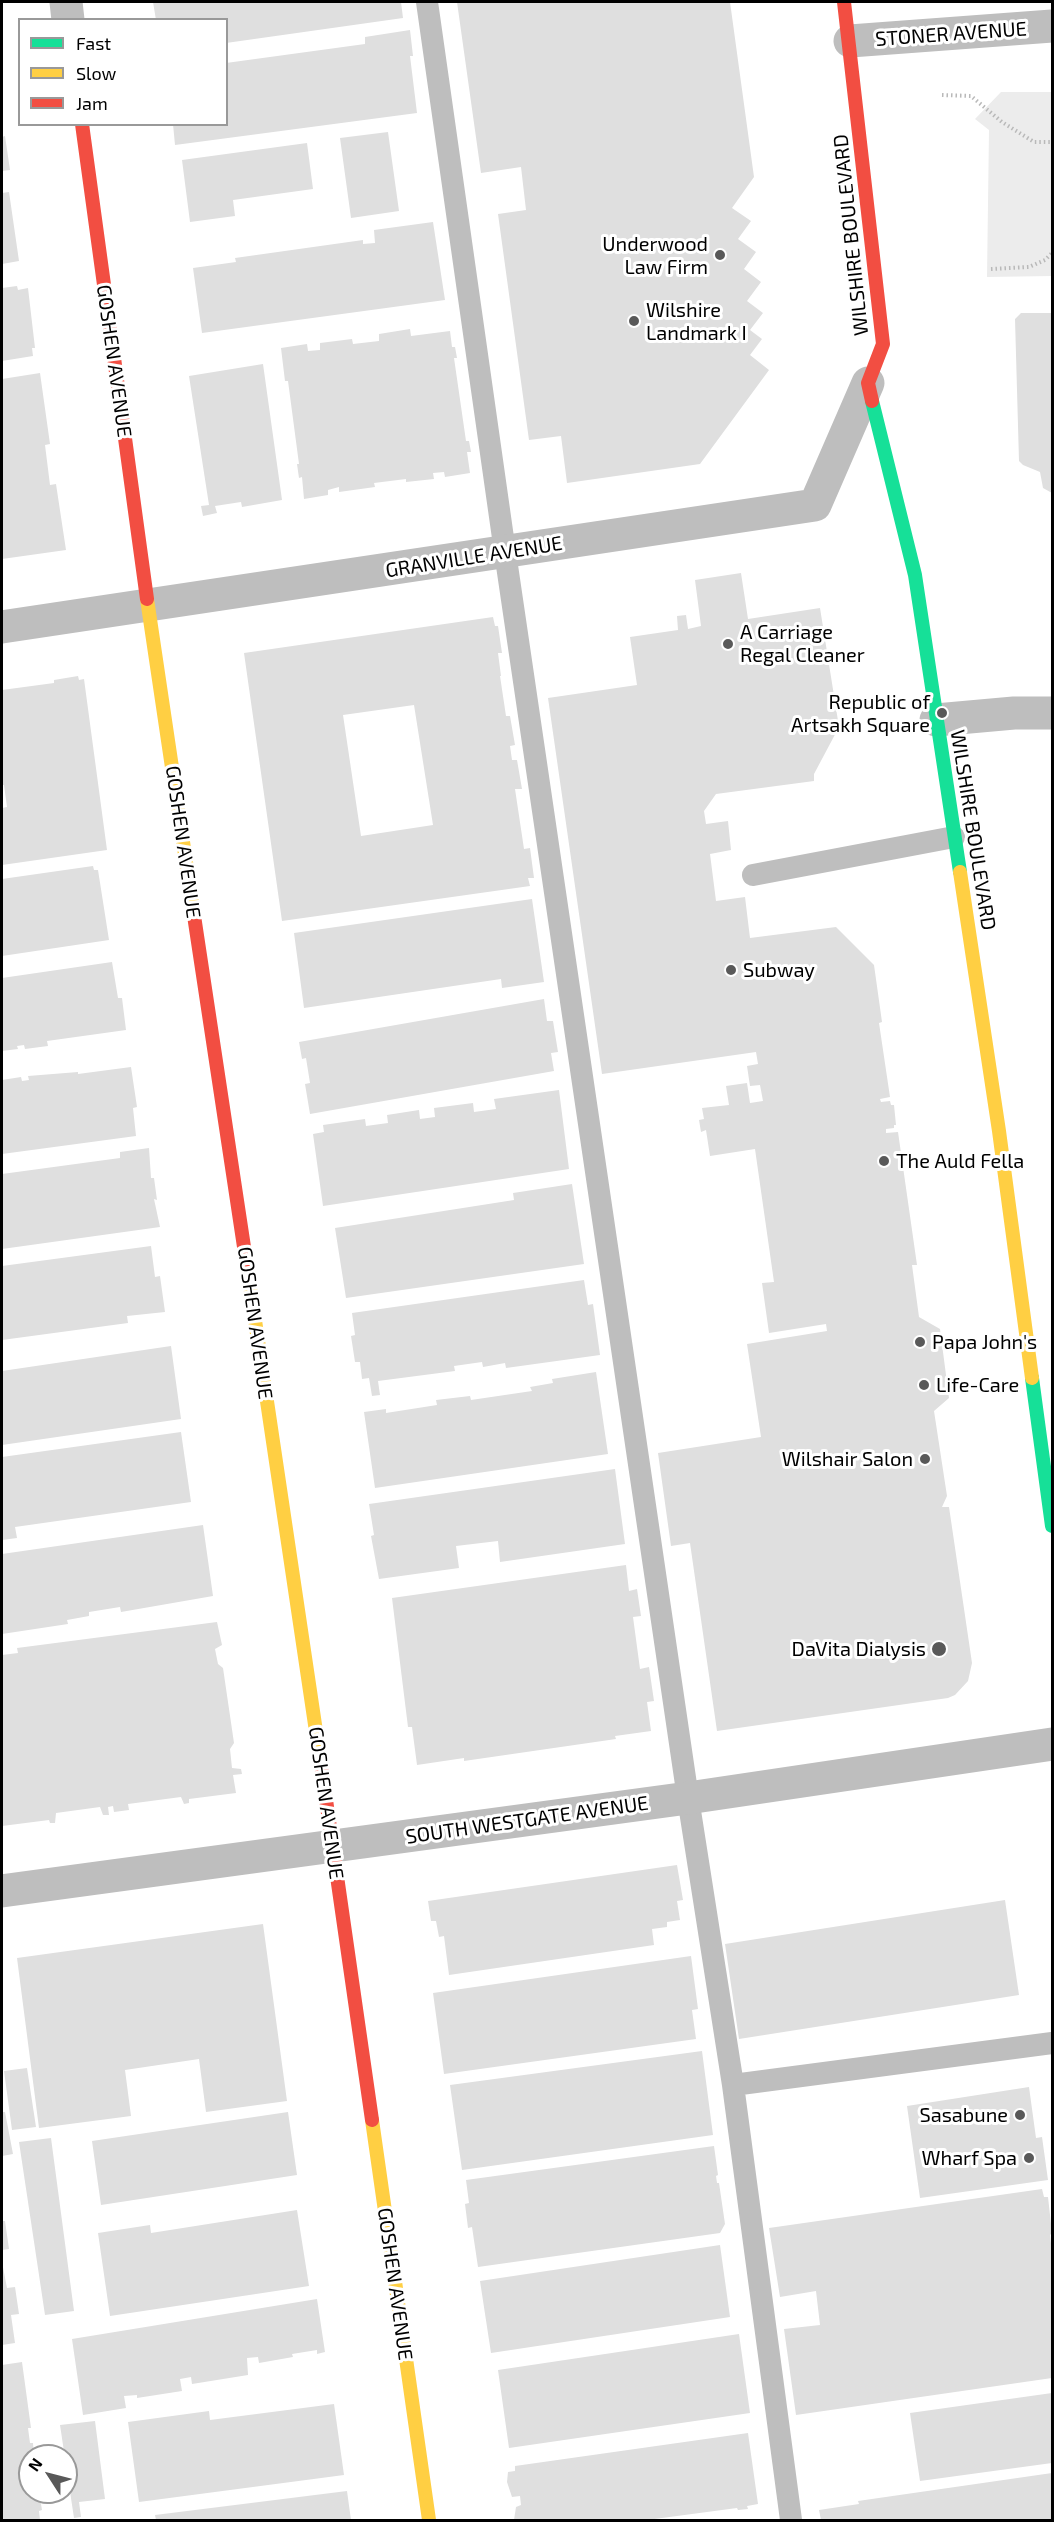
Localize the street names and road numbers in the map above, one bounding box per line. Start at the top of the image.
street label: STONER AVENUE [874,17,1028,51]
street label: WILSHIRE BOULEVARD [828,133,874,337]
street label: GOSHEN AVENUE [91,283,137,439]
street label: GRANVILLE AVENUE [384,531,564,583]
street label: WILSHIRE BOULEVARD [945,728,1001,932]
street label: GOSHEN AVENUE [160,764,206,920]
street label: GOSHEN AVENUE [232,1245,278,1401]
street label: GOSHEN AVENUE [303,1725,349,1881]
street label: SOUTH WESTGATE AVENUE [404,1791,650,1849]
street label: GOSHEN AVENUE [372,2206,418,2362]

